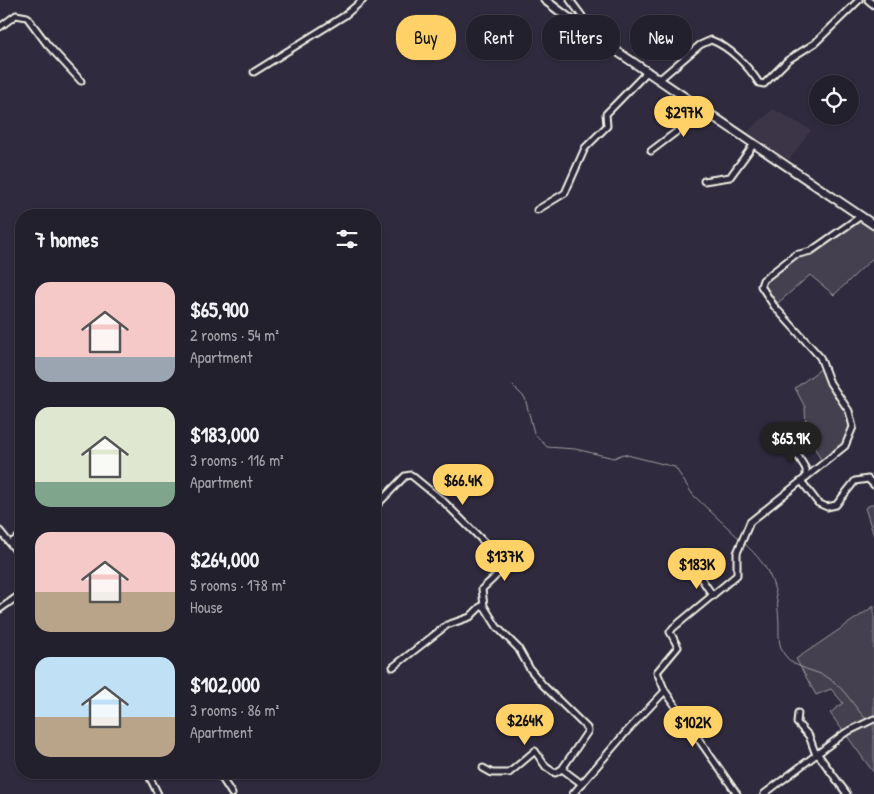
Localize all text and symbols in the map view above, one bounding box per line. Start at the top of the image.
chip: Buy [396,15,456,60]
chip: Rent [466,15,532,60]
chip: Filters [542,15,620,60]
chip: New [630,15,692,60]
map controls [809,75,859,125]
button: locate [809,75,859,125]
pin: $297K [649,96,719,138]
text: $297K [665,101,703,123]
text: 7 homes [35,225,98,254]
icon: filters [333,225,361,253]
text: $65,900 [190,295,249,324]
icon: home [75,302,135,362]
text: 2 rooms · 54 m² [190,324,279,346]
text: Apartment [190,346,253,368]
text: $183,000 [190,420,259,449]
pin: $65.9K [750,422,832,464]
icon: home [75,427,135,487]
text: $65.9K [772,427,810,449]
text: 3 rooms · 116 m² [190,449,284,471]
pin: $66.4K [422,464,504,506]
text: $66.4K [444,469,482,491]
text: Apartment [190,471,253,493]
pin: $137K [470,540,540,582]
text: $264,000 [190,545,259,574]
text: $137K [486,545,524,567]
pin: $183K [662,548,732,590]
icon: home [75,552,135,612]
text: $183K [679,553,715,575]
text: 5 rooms · 178 m² [190,574,286,596]
text: House [190,596,223,618]
text: $102,000 [190,670,260,699]
icon: home [75,677,135,737]
text: 3 rooms · 86 m² [190,699,279,721]
pin: $264K [490,704,560,746]
pin: $102K [658,706,728,748]
text: $264K [507,709,543,731]
text: $102K [675,711,711,733]
text: Apartment [190,721,253,743]

